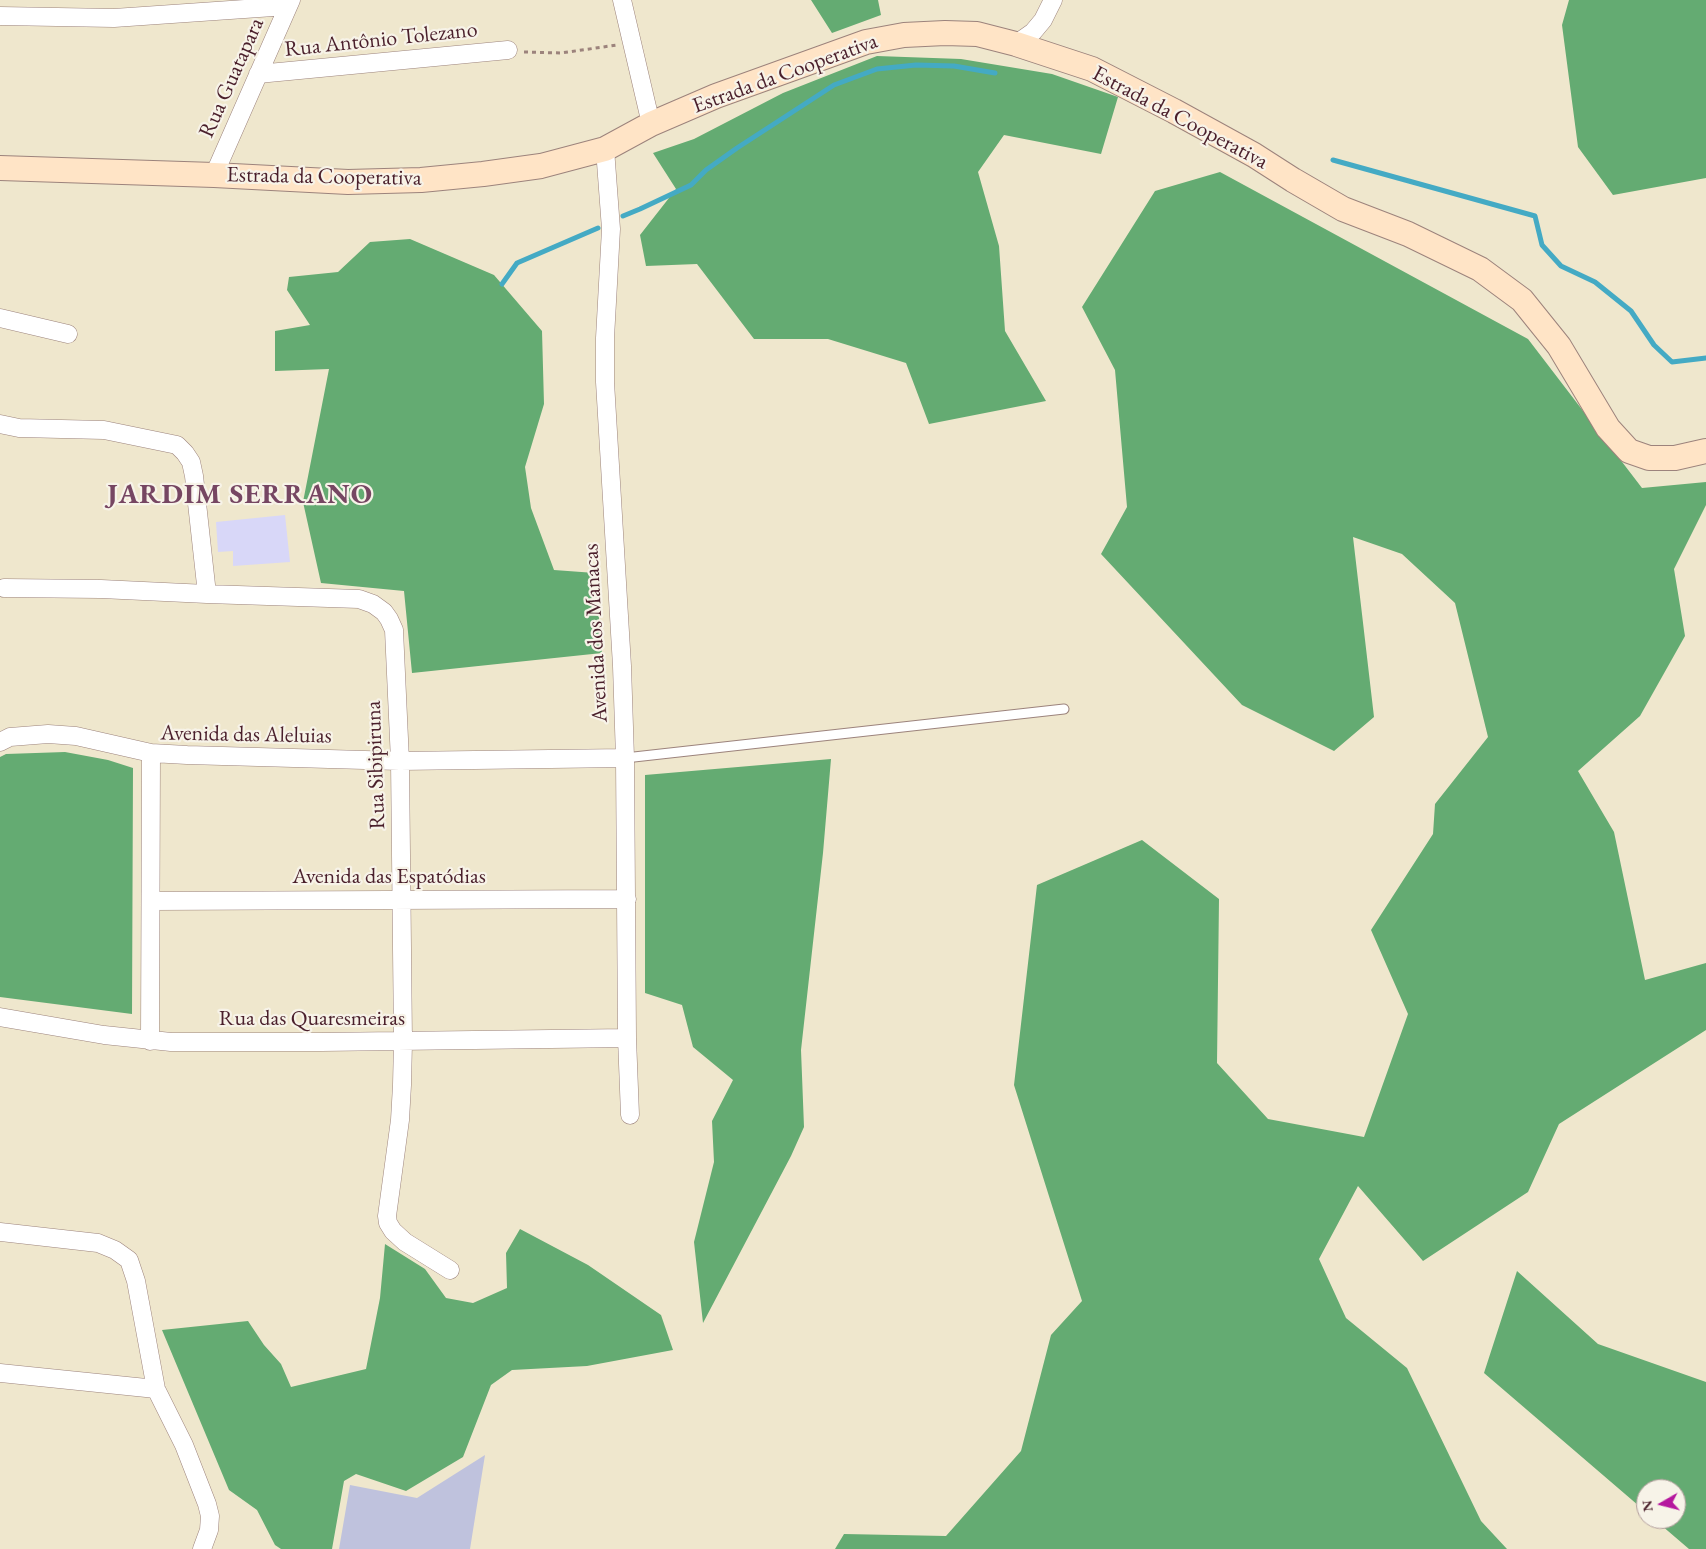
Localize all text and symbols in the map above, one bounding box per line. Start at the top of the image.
street label: Rua Guatapara [194,14,270,142]
street label: Rua Antônio Tolezano [283,17,479,63]
street label: Estrada da Cooperativa [689,28,881,120]
street label: Estrada da Cooperativa [1088,61,1272,175]
street label: Estrada da Cooperativa [226,162,422,192]
district label: JARDIM SERRANO [105,478,375,512]
street label: Avenida dos Manacas [578,543,614,723]
street label: Rua Sibipiruna [361,700,391,830]
street label: Avenida das Aleluias [160,720,332,750]
street label: Avenida das Espatódias [292,864,486,890]
street label: Rua das Quaresmeiras [219,1006,405,1032]
north arrow [1636,1479,1686,1529]
text: N [1637,1499,1657,1513]

